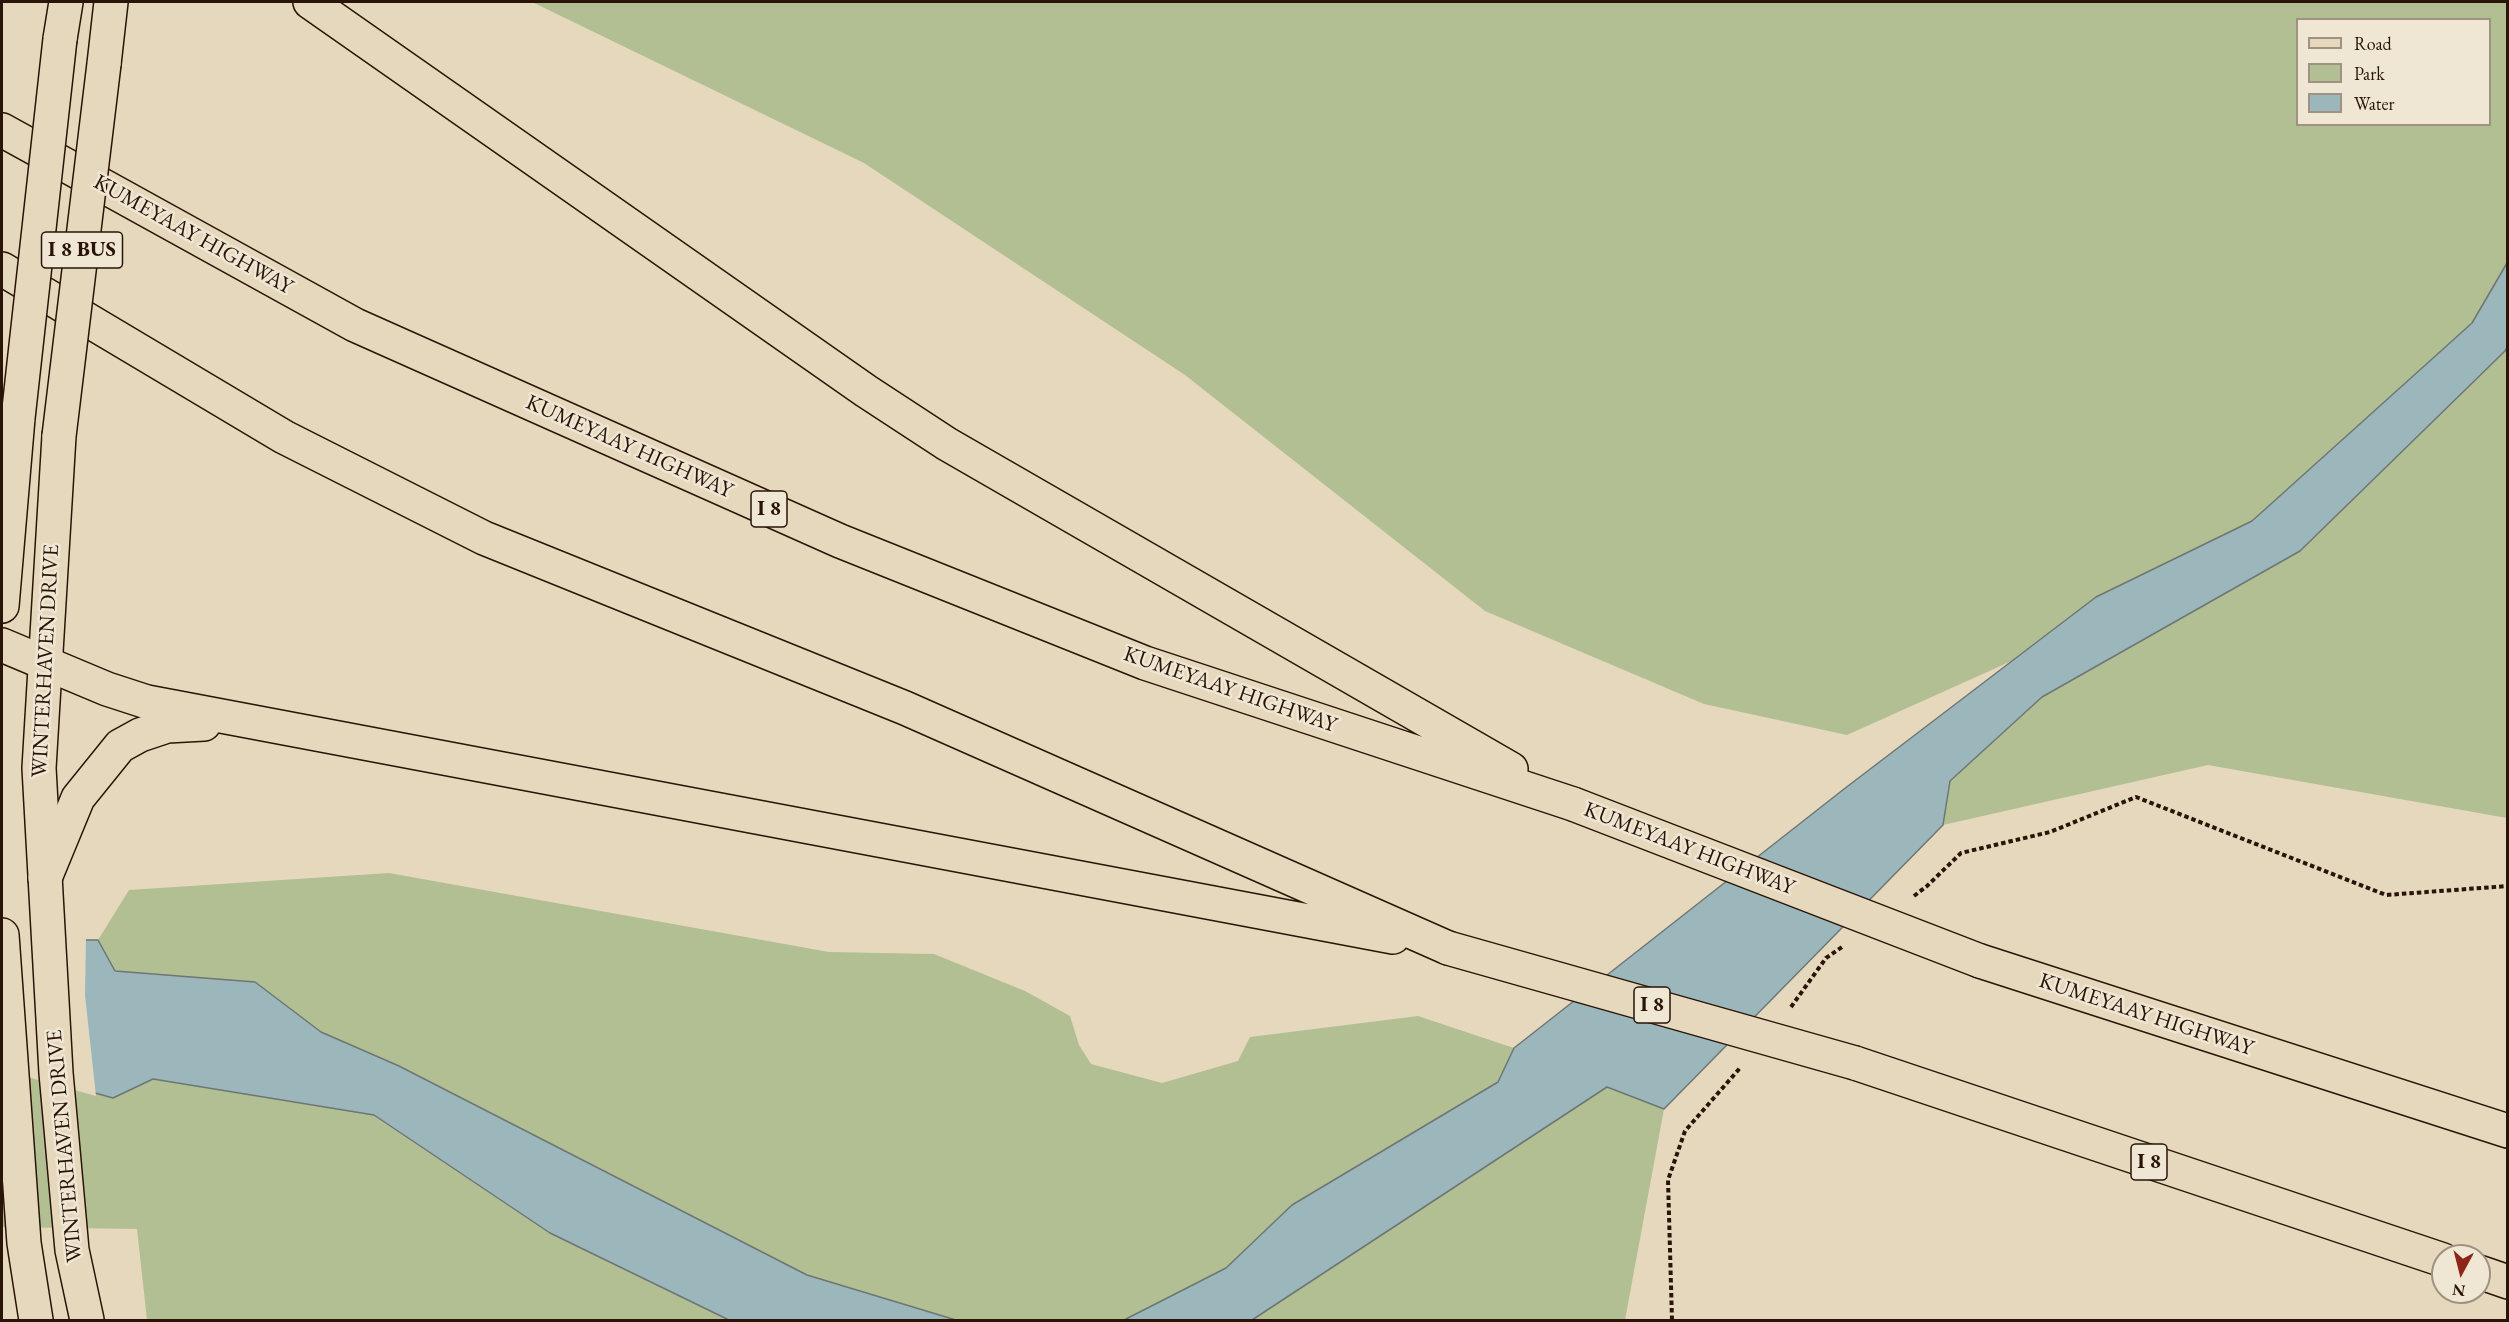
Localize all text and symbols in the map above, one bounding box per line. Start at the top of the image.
legend [2296,18,2491,126]
text: Road [2354,32,2392,55]
text: Park [2354,62,2385,85]
text: Water [2354,92,2395,115]
street label: KUMEYAAY HIGHWAY [89,169,297,301]
road number: I 8 BUS [42,232,122,268]
street label: KUMEYAAY HIGHWAY [521,389,737,505]
road number: I 8 [751,491,787,527]
street label: WINTERHAVEN DRIVE [27,544,65,778]
street label: KUMEYAAY HIGHWAY [1120,641,1340,739]
street label: KUMEYAAY HIGHWAY [1580,797,1798,901]
street label: KUMEYAAY HIGHWAY [2036,968,2256,1062]
road number: I 8 [1634,987,1670,1023]
street label: WINTERHAVEN DRIVE [42,1028,88,1264]
road number: I 8 [2131,1144,2167,1180]
north arrow [2431,1244,2491,1304]
text: N [2451,1279,2467,1302]

